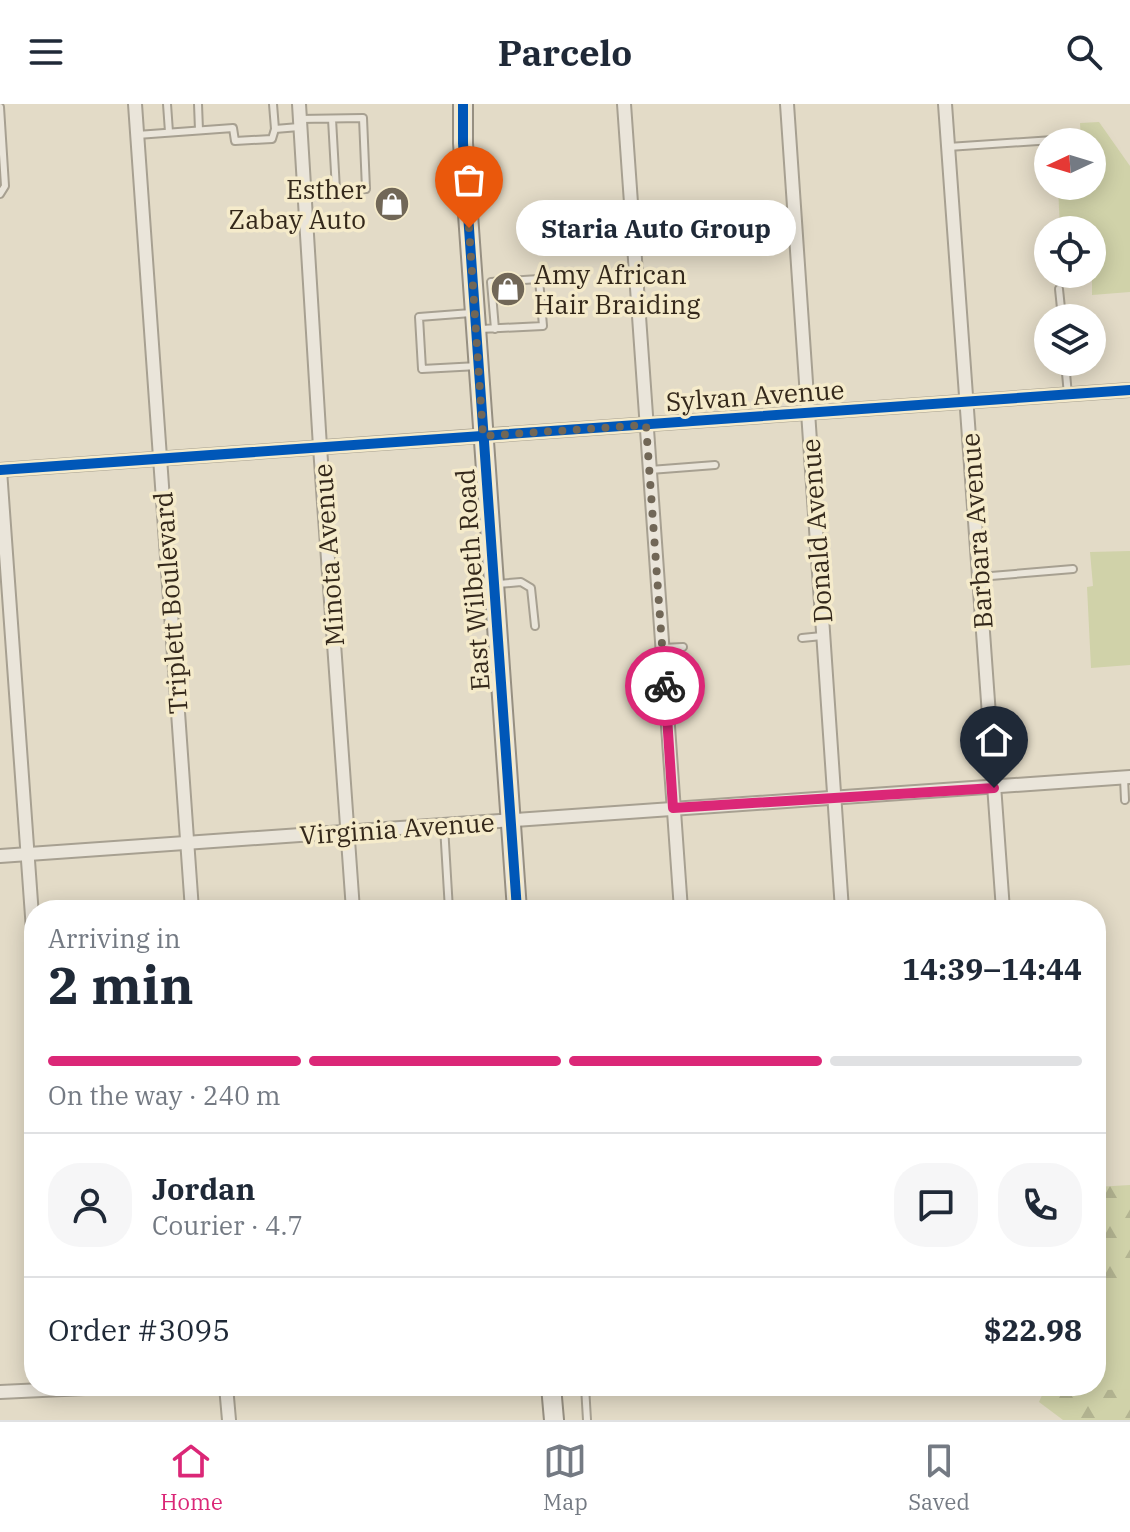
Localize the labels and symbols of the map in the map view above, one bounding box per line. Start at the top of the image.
north arrow [1034,128,1106,200]
pin [435,146,503,228]
place label: Esther Zabay Auto [229,172,366,236]
shop icon: Esther Zabay Auto [373,185,411,223]
callout: Staria Auto Group [517,200,797,256]
place label: Amy African Hair Braiding [534,257,700,321]
shop icon: Amy African Hair Braiding [489,270,527,308]
street label: Sylvan Avenue [665,372,845,418]
street label: Barbara Avenue [952,432,1000,630]
street label: Donald Avenue [793,438,839,624]
street label: Minota Avenue [305,463,351,647]
street label: East Wilbeth Road [447,468,497,692]
street label: Triplett Boulevard [145,491,195,715]
courier [625,646,705,726]
pin [960,706,1028,788]
street label: Virginia Avenue [298,804,496,852]

